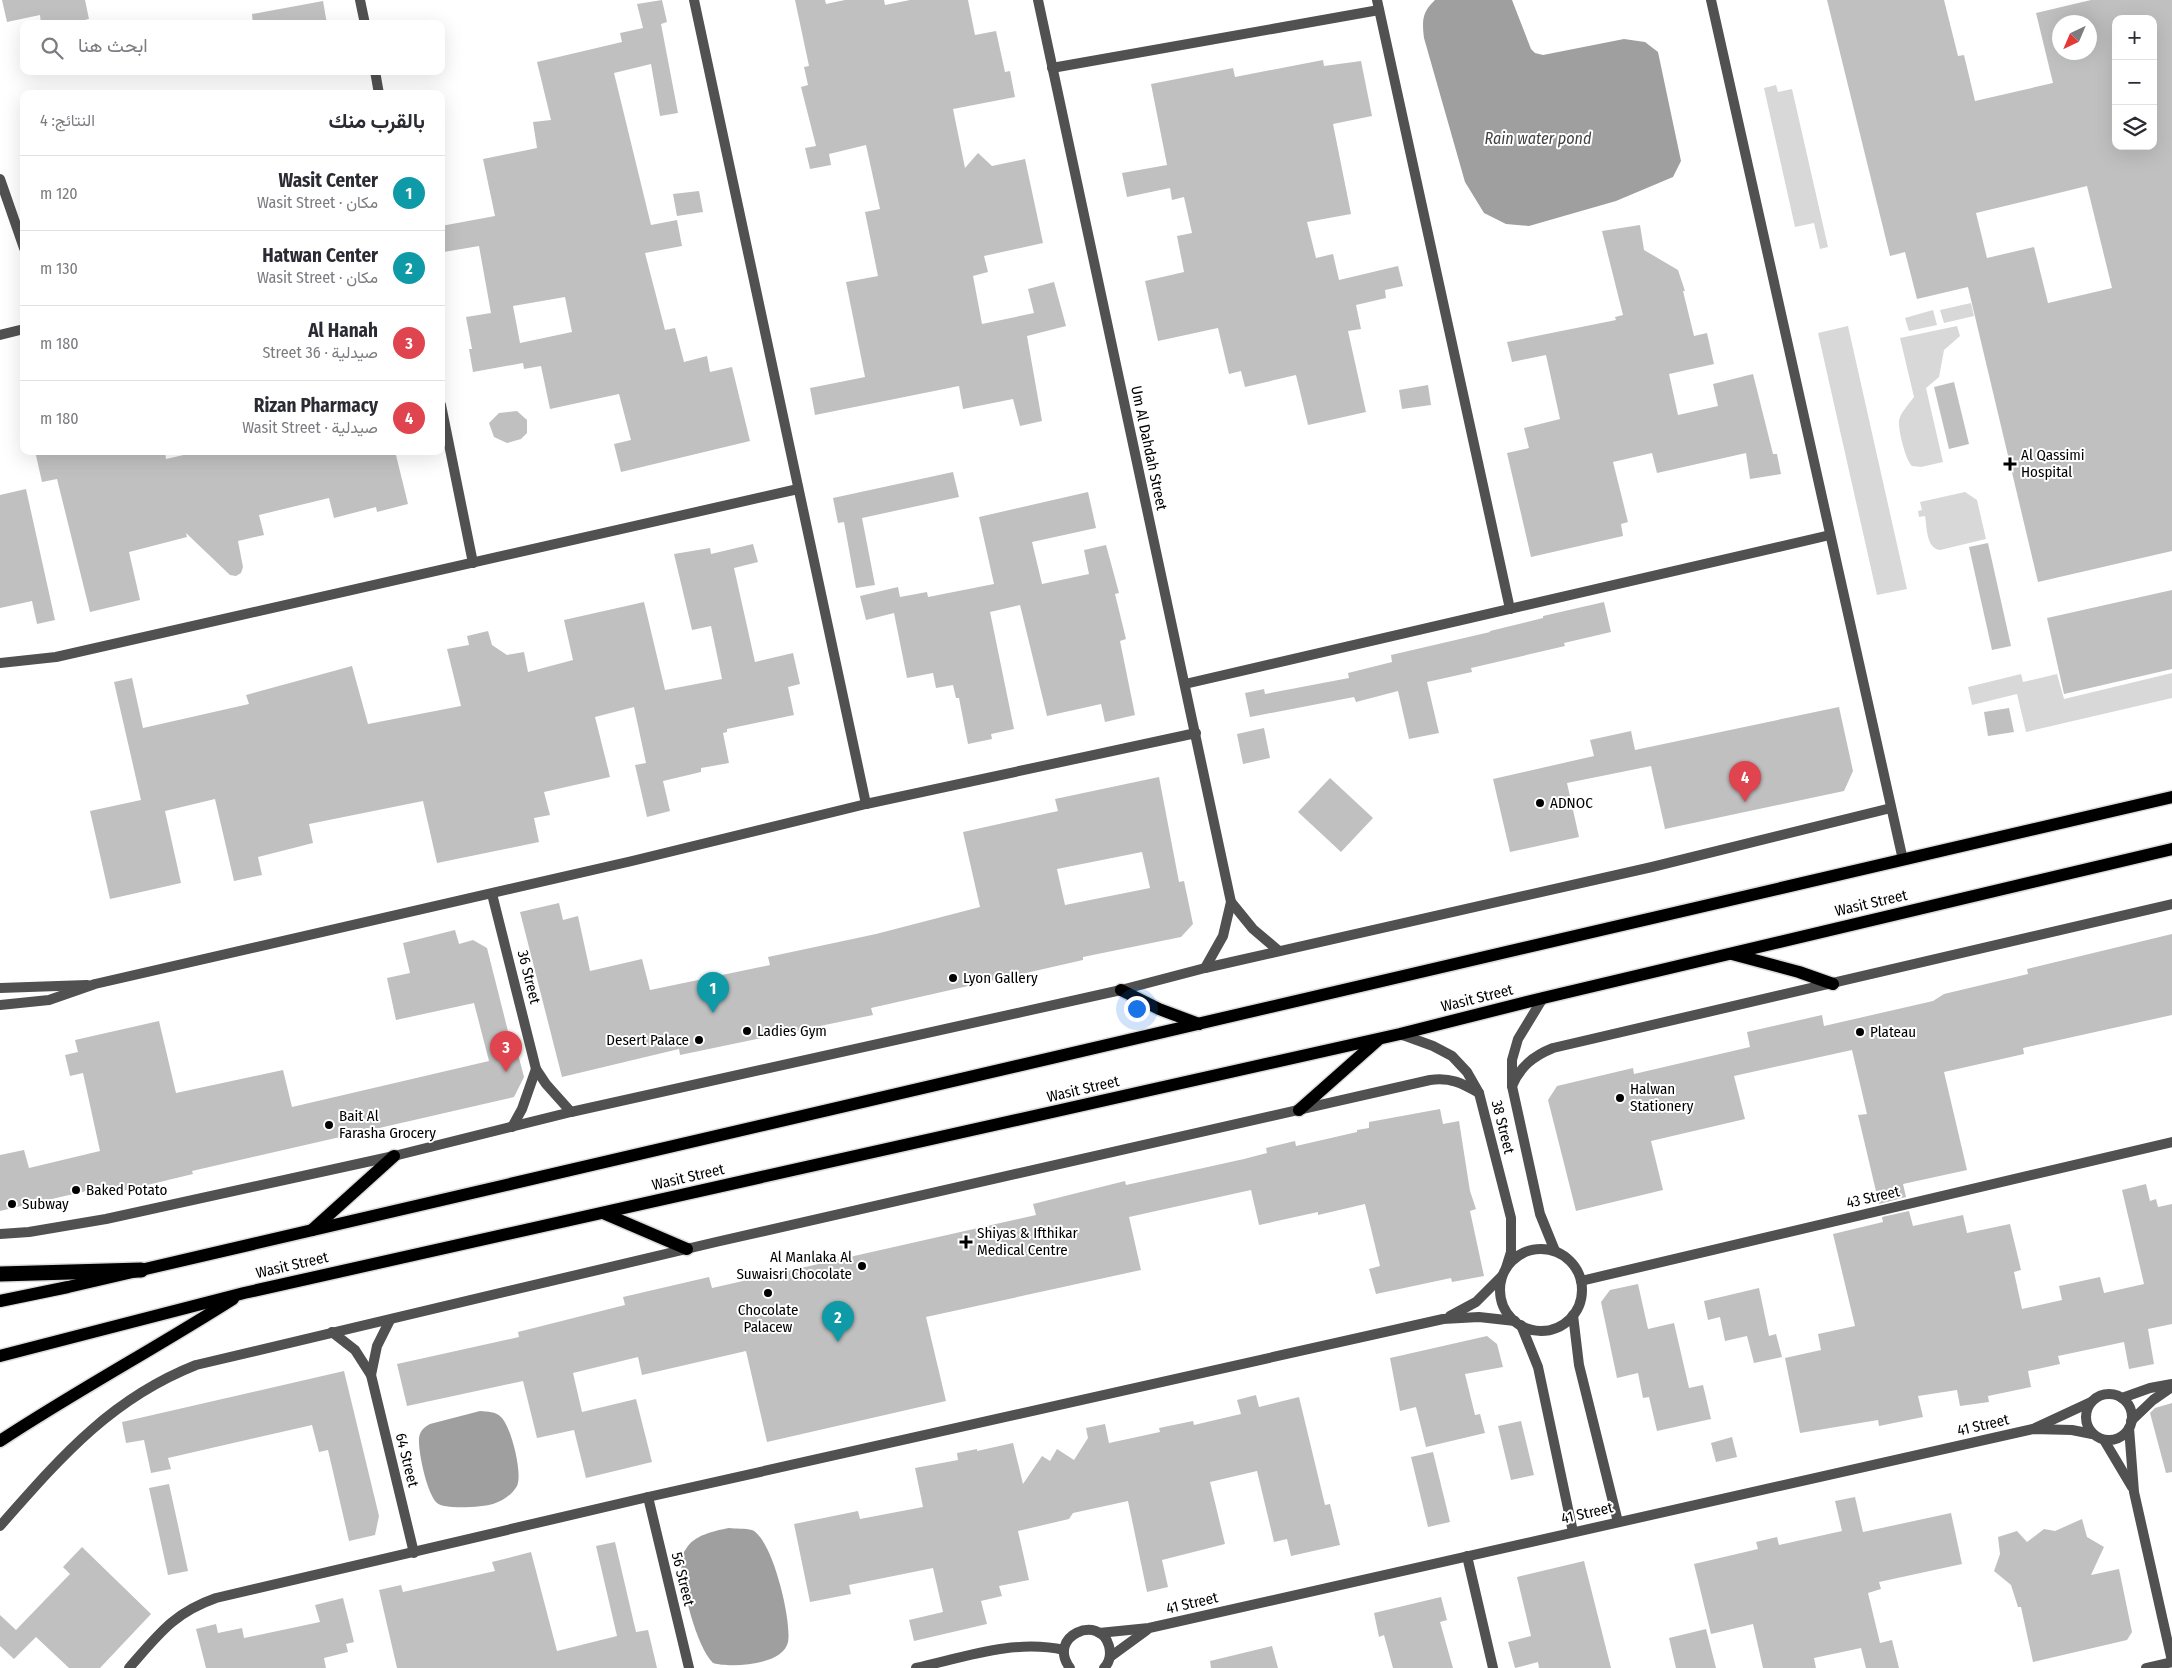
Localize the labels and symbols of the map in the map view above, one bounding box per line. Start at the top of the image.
north arrow [2052,15,2097,60]
water label: Rain water pond [1485,129,1592,148]
street label: Um Al Dahdah Street [1127,384,1171,512]
place label: Al Qassimi Hospital [2021,446,2085,481]
marker: Al Qassimi Hospital [2003,457,2017,471]
pin: 4 [1729,761,1761,802]
place label: ADNOC [1550,794,1593,812]
marker: ADNOC [1534,797,1546,809]
street label: Wasit Street [1833,886,1909,920]
street label: 36 Street [514,948,544,1006]
place label: Lyon Gallery [963,969,1038,987]
pin: 1 [697,972,729,1013]
marker: Lyon Gallery [947,972,959,984]
street label: Wasit Street [1439,980,1515,1016]
your location [1124,996,1150,1022]
place label: Ladies Gym [757,1022,827,1040]
place label: Plateau [1870,1023,1916,1041]
marker: Ladies Gym [741,1025,753,1037]
marker: Plateau [1854,1026,1866,1038]
pin: 3 [490,1031,522,1072]
place label: Desert Palace [606,1031,689,1049]
marker: Desert Palace [693,1034,705,1046]
street label: Wasit Street [1045,1072,1121,1106]
place label: Halwan Stationery [1630,1080,1694,1115]
marker: Halwan Stationery [1614,1092,1626,1104]
street label: 38 Street [1488,1098,1518,1156]
place label: Bait Al Farasha Grocery [339,1107,436,1142]
marker: Bait Al Farasha Grocery [323,1119,335,1131]
street label: Wasit Street [650,1160,726,1194]
place label: Baked Potato [86,1181,168,1199]
street label: 43 Street [1845,1182,1902,1212]
marker: Baked Potato [70,1184,82,1196]
place label: Subway [22,1195,69,1213]
marker: Subway [6,1198,18,1210]
place label: Shiyas & Ifthikar Medical Centre [977,1224,1079,1259]
marker: Shiyas & Ifthikar Medical Centre [959,1235,973,1249]
street label: Wasit Street [254,1248,330,1282]
place label: Al Manlaka Al Suwaisri Chocolate [736,1248,852,1283]
marker: Al Manlaka Al Suwaisri Chocolate [856,1260,868,1272]
marker: Chocolate Palacew [762,1287,774,1299]
place label: Chocolate Palacew [738,1301,798,1336]
pin: 2 [822,1301,854,1342]
street label: 41 Street [1955,1410,2011,1440]
street label: 64 Street [392,1431,422,1489]
street label: 41 Street [1559,1498,1615,1528]
street label: 56 Street [668,1550,698,1608]
street label: 41 Street [1164,1588,1220,1618]

